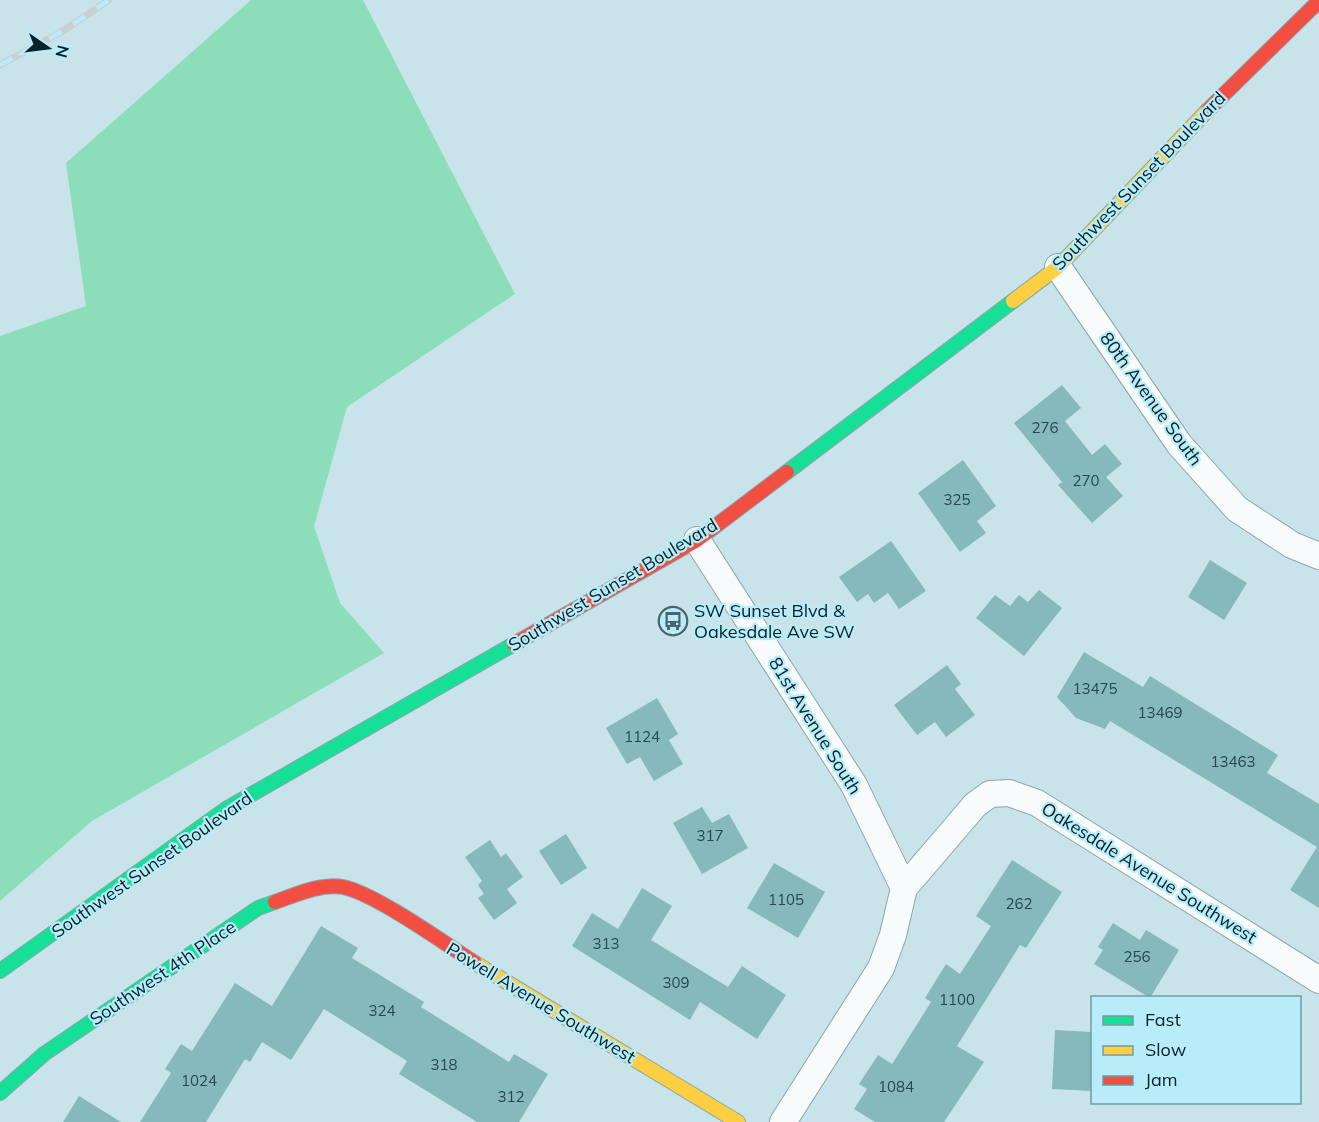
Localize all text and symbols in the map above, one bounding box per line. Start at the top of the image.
north arrow [18,18,78,78]
text: N [51,43,74,60]
street label: Southwest Sunset Boulevard [1047,86,1230,275]
street label: 80th Avenue South [1095,328,1208,470]
house number: 276 [1031,418,1059,437]
house number: 270 [1072,471,1100,490]
house number: 325 [943,490,971,509]
street label: Southwest Sunset Boulevard [504,513,721,656]
place label: SW Sunset Blvd & Oakesdale Ave SW [694,599,855,643]
bus stop icon: SW Sunset Blvd & Oakesdale Ave SW [657,605,689,637]
street label: 81st Avenue South [764,653,867,799]
house number: 13475 [1072,679,1118,698]
house number: 13469 [1137,703,1183,722]
house number: 1124 [624,727,660,746]
house number: 13463 [1210,752,1256,771]
street label: Southwest Sunset Boulevard [47,786,257,943]
street label: Oakesdale Avenue Southwest [1037,797,1261,948]
house number: 317 [696,826,724,845]
house number: 1105 [768,890,804,909]
house number: 262 [1005,894,1033,913]
street label: Southwest 4th Place [85,915,240,1030]
house number: 313 [592,934,620,953]
street label: Powell Avenue Southwest [443,937,640,1068]
house number: 256 [1123,947,1151,966]
house number: 309 [662,973,690,992]
house number: 1100 [939,990,975,1009]
legend [1091,996,1301,1104]
house number: 324 [368,1001,396,1020]
text: Fast [1145,1008,1181,1031]
text: Slow [1145,1038,1187,1061]
house number: 318 [430,1055,458,1074]
text: Jam [1145,1068,1178,1091]
house number: 1024 [181,1071,217,1090]
house number: 1084 [878,1077,914,1096]
house number: 312 [497,1087,525,1106]

